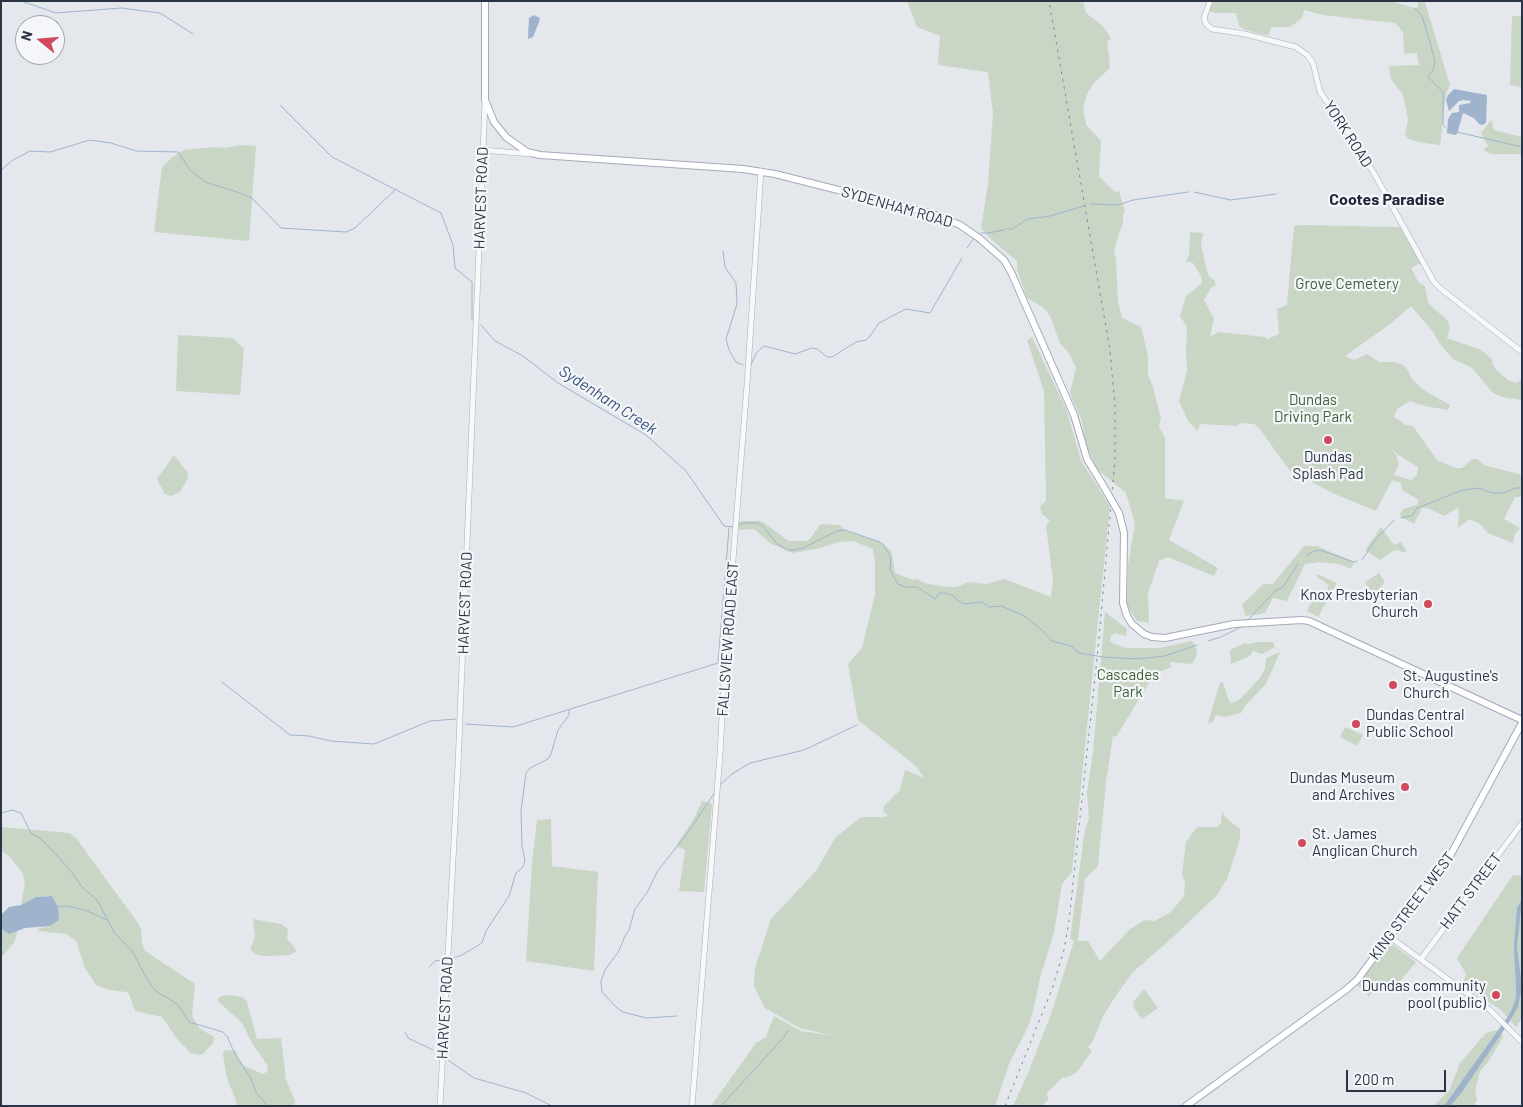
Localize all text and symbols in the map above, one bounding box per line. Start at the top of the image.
north arrow [15,15,65,65]
text: N [17,29,36,43]
street label: YORK ROAD [1320,97,1376,171]
street label: HARVEST ROAD [470,146,492,250]
street label: SYDENHAM ROAD [839,183,955,231]
district label: Cootes Paradise [1329,190,1445,210]
park label: Grove Cemetery [1295,275,1399,293]
water label: Sydenham Creek [555,361,661,439]
park label: Dundas Driving Park [1274,391,1352,426]
marker: Dundas Splash Pad [1322,434,1334,446]
place label: Dundas Splash Pad [1292,448,1364,483]
street label: HARVEST ROAD [454,551,476,655]
street label: FALLSVIEW ROAD EAST [714,561,742,717]
place label: Knox Presbyterian Church [1300,586,1418,621]
marker: Knox Presbyterian Church [1422,598,1434,610]
park label: Cascades Park [1097,666,1159,701]
place label: St. Augustine's Church [1403,667,1499,702]
marker: St. Augustine's Church [1387,679,1399,691]
place label: Dundas Central Public School [1366,706,1464,741]
marker: Dundas Central Public School [1350,718,1362,730]
place label: Dundas Museum and Archives [1289,769,1395,804]
marker: Dundas Museum and Archives [1399,781,1411,793]
place label: St. James Anglican Church [1312,825,1418,860]
marker: St. James Anglican Church [1296,837,1308,849]
street label: KING STREET WEST [1366,849,1458,963]
street label: HATT STREET [1436,849,1506,933]
street label: HARVEST ROAD [433,956,457,1060]
place label: Dundas community pool (public) [1362,977,1486,1012]
marker: Dundas community pool (public) [1490,989,1502,1001]
scale bar [1348,1060,1448,1092]
text: 200 m [1354,1070,1394,1088]

